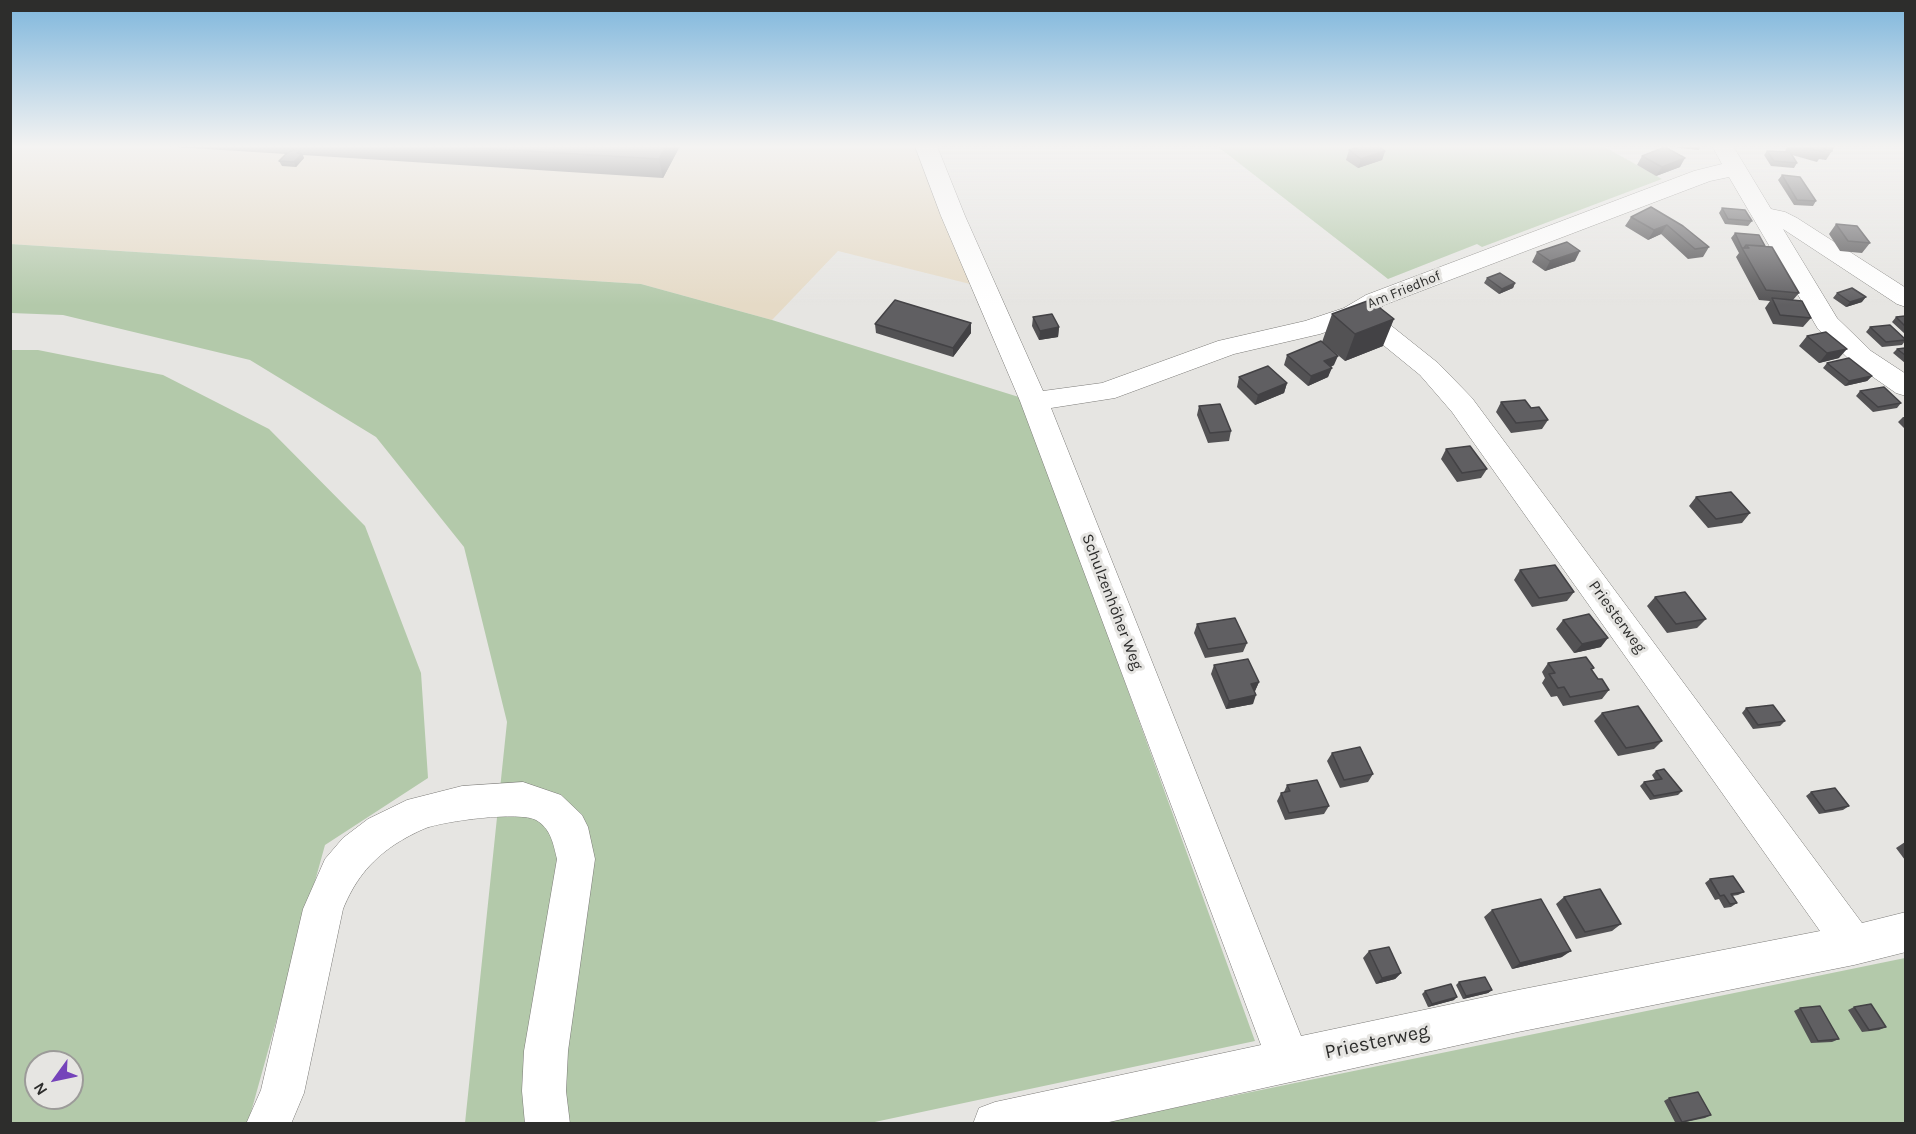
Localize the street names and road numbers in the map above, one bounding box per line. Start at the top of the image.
street label: Am Friedhof [1365,268,1443,312]
street label: Schulzenhöher Weg [1077,531,1147,673]
street label: Priesterweg [1584,577,1650,657]
street label: Priesterweg [1323,1019,1431,1065]

